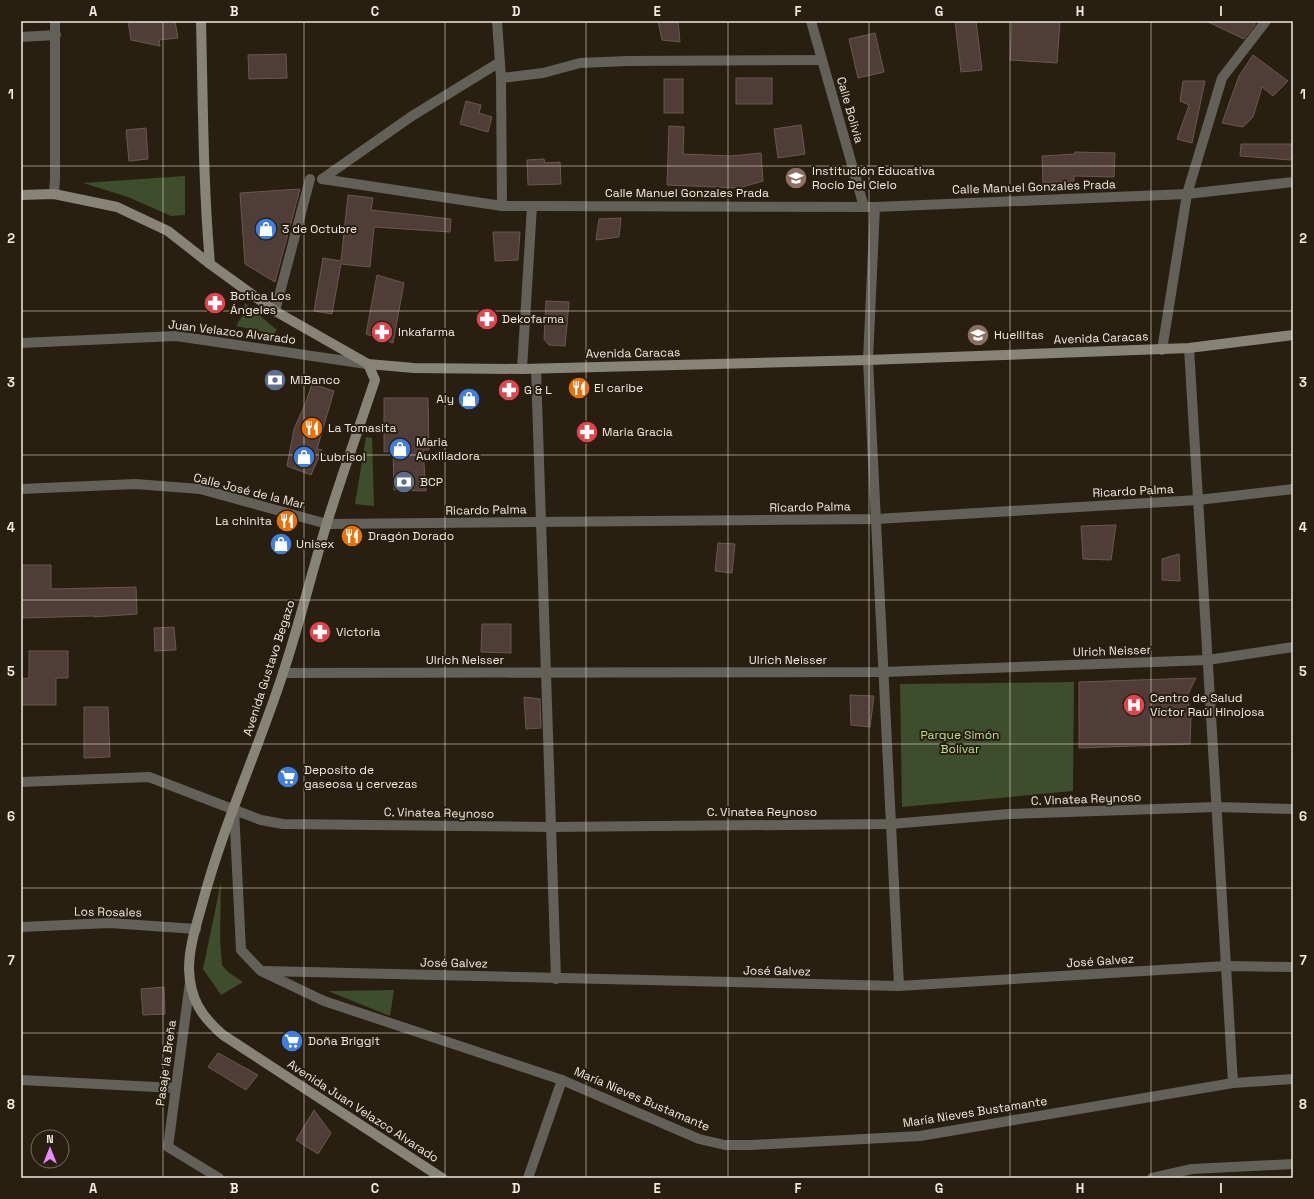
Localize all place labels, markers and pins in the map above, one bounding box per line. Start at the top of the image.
place label: Institución Educativa Rocio Del Cielo [812,163,935,193]
school or university icon: Institución Educativa Rocio Del Cielo [783,165,809,191]
shop icon: 3 de Octubre [253,216,279,242]
place label: 3 de Octubre [282,221,357,237]
place label: Botica Los Ángeles [230,288,291,318]
pharmacy icon: Botica Los Ángeles [202,290,228,316]
pharmacy icon: Dekofarma [474,306,500,332]
place label: Dekofarma [502,311,564,327]
pharmacy icon: Inkafarma [369,319,395,345]
school or university icon: Huellitas [965,322,991,348]
place label: Inkafarma [398,324,455,340]
place label: Huellitas [994,327,1044,343]
bank icon: MiBanco [262,367,288,393]
place label: MiBanco [290,372,340,388]
restaurant icon: El caribe [566,375,592,401]
pharmacy icon: G & L [496,377,522,403]
place label: El caribe [594,380,643,396]
place label: G & L [524,382,552,398]
shop icon: Aly [456,386,482,412]
place label: Aly [436,391,454,407]
restaurant icon: La Tomasita [299,415,325,441]
pharmacy icon: Maria Gracia [574,419,600,445]
place label: La Tomasita [328,420,396,436]
place label: Maria Gracia [602,424,673,440]
place label: Maria Auxiliadora [416,434,480,464]
shop icon: Maria Auxiliadora [387,436,413,462]
shop icon: Lubrisol [291,444,317,470]
place label: Lubrisol [320,449,366,465]
bank icon: BCP [391,469,417,495]
place label: BCP [420,474,443,490]
restaurant icon: La chinita [274,508,300,534]
place label: La chinita [215,513,272,529]
restaurant icon: Dragón Dorado [339,523,365,549]
place label: Dragón Dorado [368,528,454,544]
shop icon: Unisex [268,531,294,557]
place label: Unisex [296,536,334,552]
pharmacy icon: Victoria [307,619,333,645]
place label: Victoria [336,624,380,640]
place label: Centro de Salud Víctor Raúl Hinojosa [1150,690,1265,720]
hospital icon: Centro de Salud Víctor Raúl Hinojosa [1121,692,1147,718]
place label: Deposito de gaseosa y cervezas [304,762,417,792]
supermarket icon: Deposito de gaseosa y cervezas [275,764,301,790]
supermarket icon: Doña Briggit [279,1028,305,1054]
place label: Doña Briggit [308,1033,380,1049]

